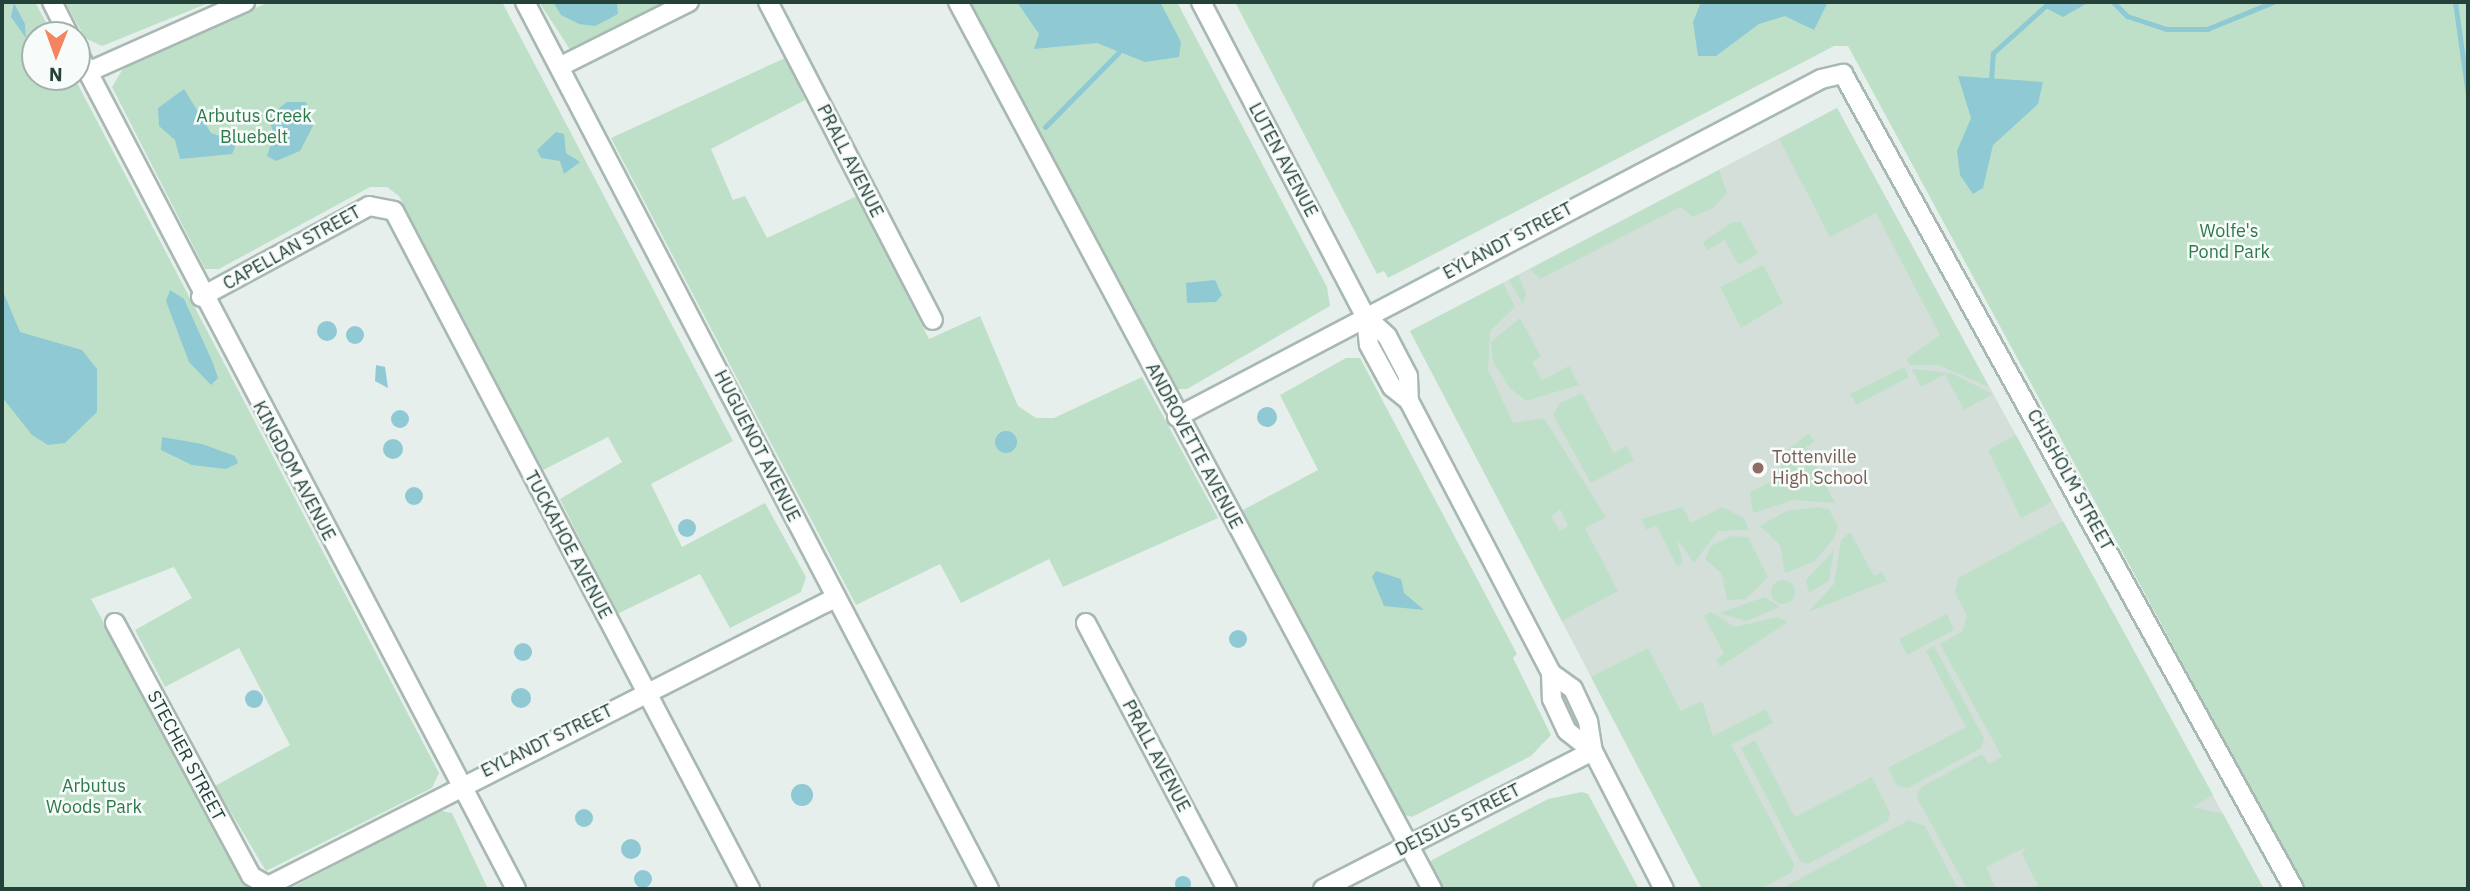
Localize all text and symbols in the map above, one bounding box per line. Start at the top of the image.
north arrow [21,21,91,91]
text: N [49,63,63,87]
street label: LUTEN AVENUE [1244,99,1322,221]
street label: PRALL AVENUE [812,101,888,221]
park label: Arbutus Creek Bluebelt [196,106,312,148]
street label: EYLANDT STREET [1439,198,1577,284]
street label: CAPELLAN STREET [219,201,365,295]
park label: Wolfe's Pond Park [2188,221,2270,264]
street label: ANDROVETTE AVENUE [1141,359,1247,533]
street label: HUGUENOT AVENUE [709,366,805,526]
street label: KINGDOM AVENUE [248,397,340,545]
street label: CHISHOLM STREET [2022,406,2118,554]
place label: Tottenville High School [1772,447,1868,490]
marker: Tottenville High School [1750,460,1766,476]
street label: TUCKAHOE AVENUE [520,467,616,623]
street label: STECHER STREET [143,687,229,825]
street label: PRALL AVENUE [1117,696,1195,816]
street label: EYLANDT STREET [478,700,616,782]
park label: Arbutus Woods Park [46,776,142,818]
street label: DEISIUS STREET [1392,779,1524,861]

